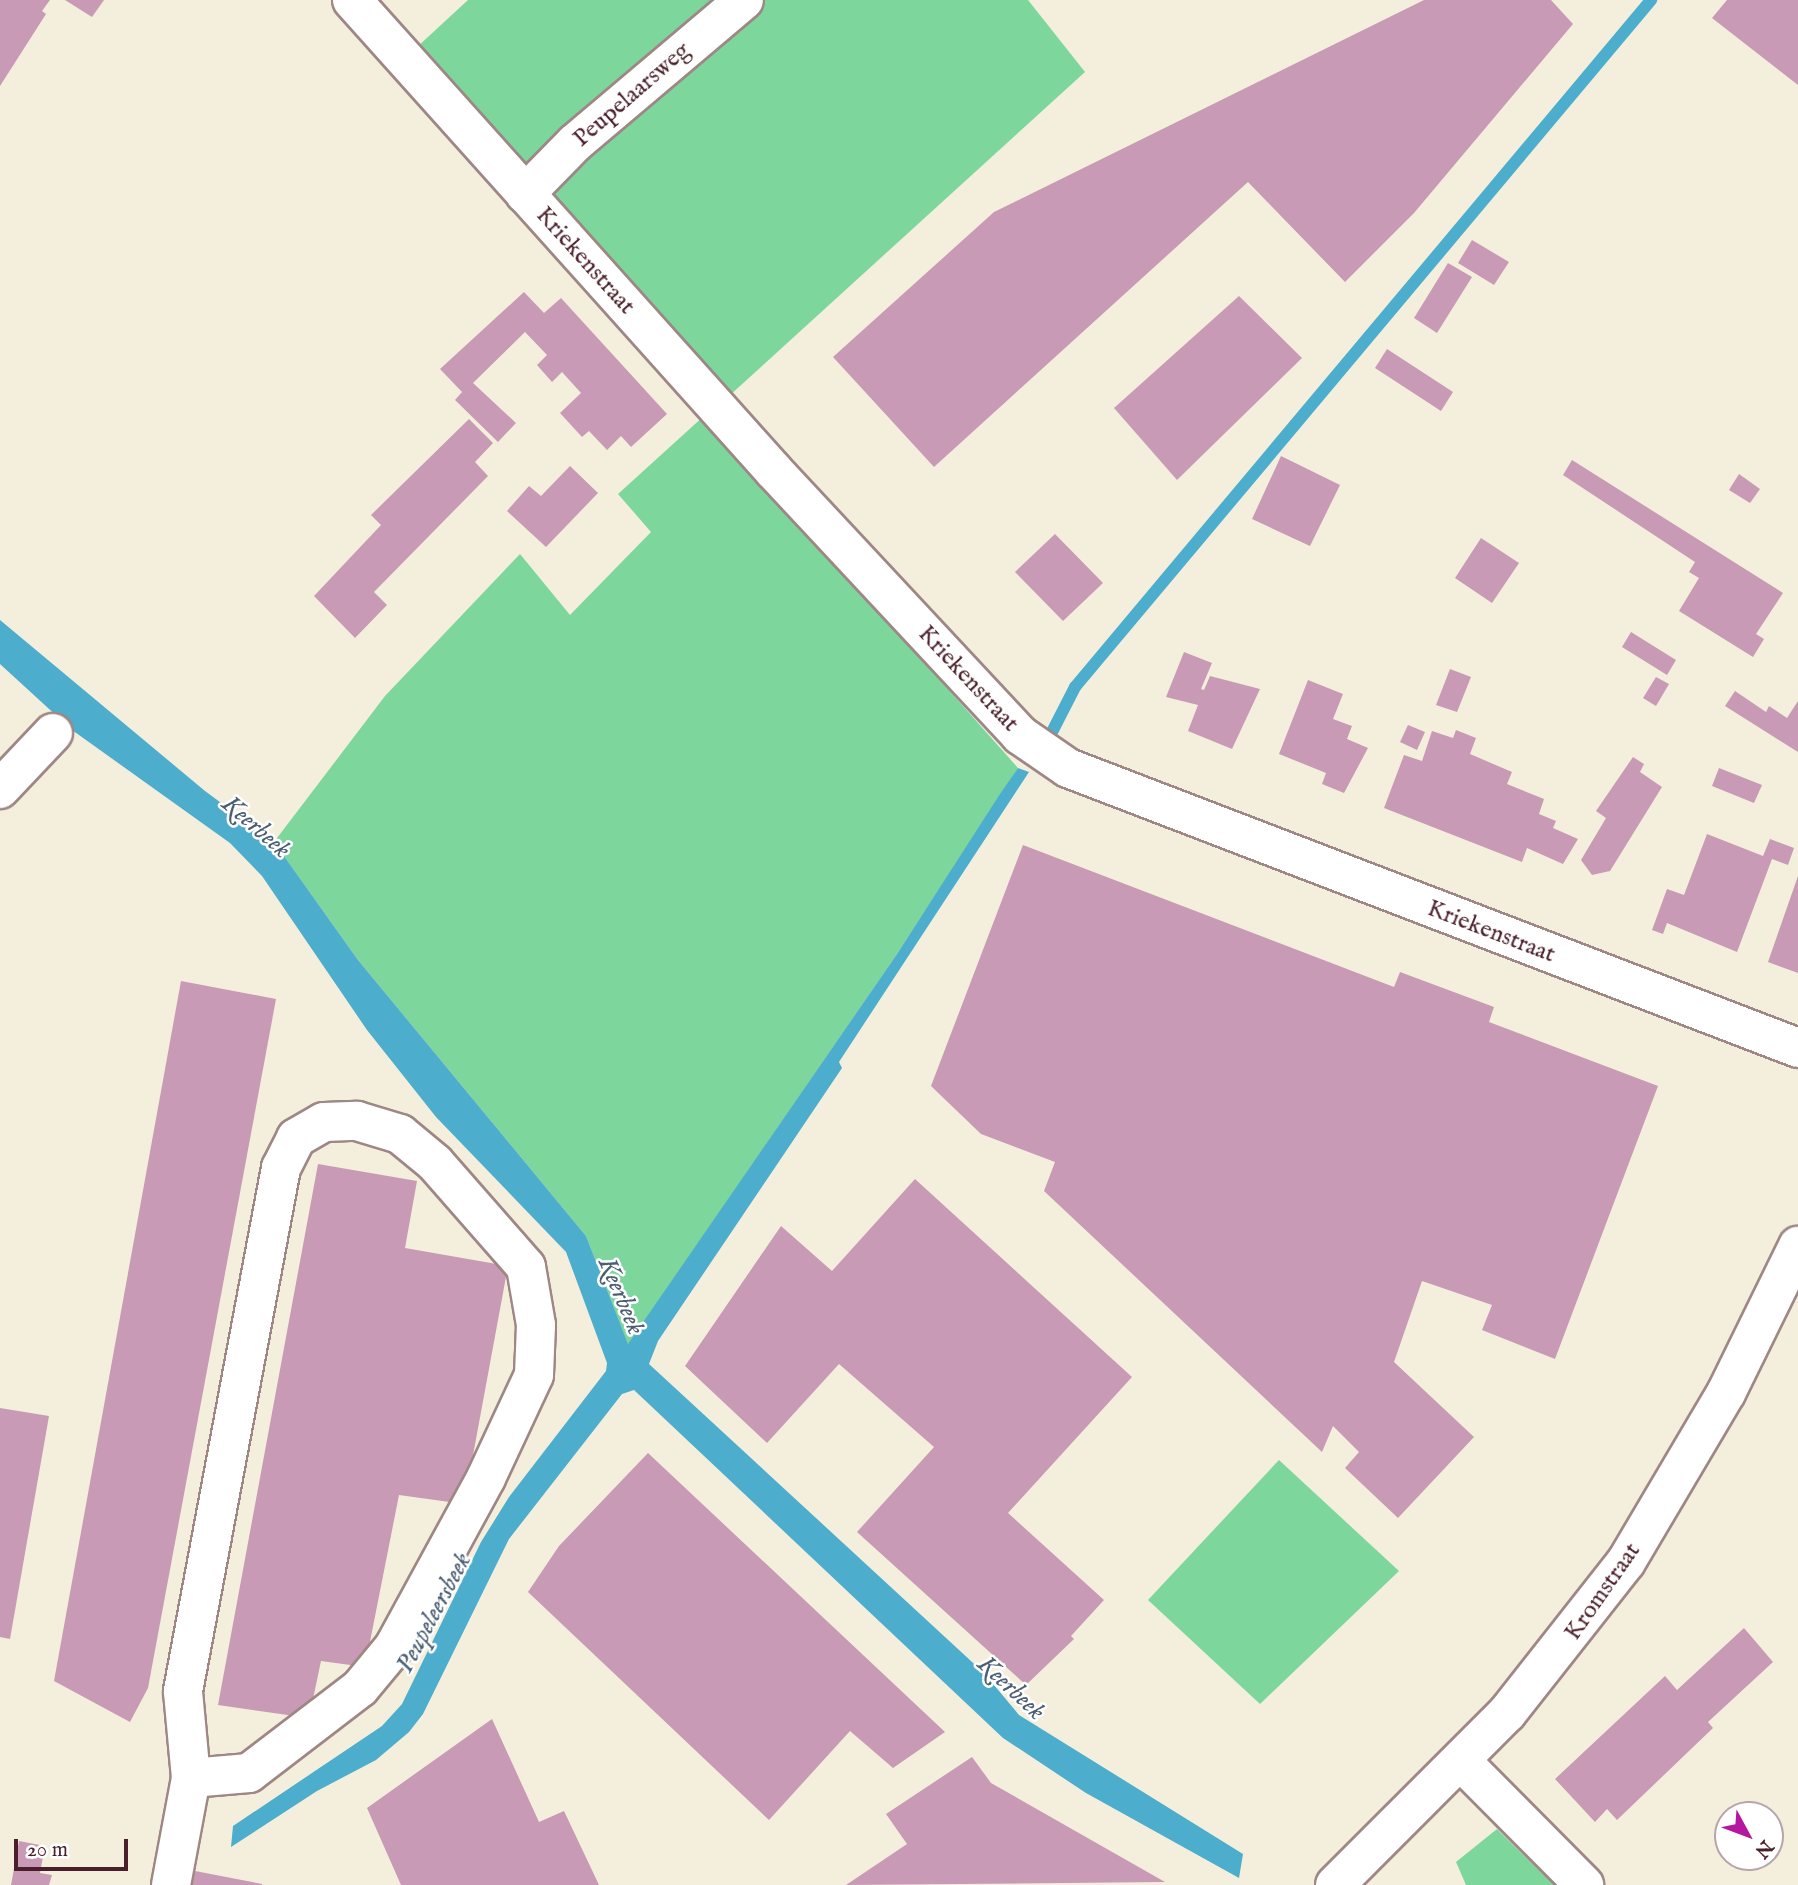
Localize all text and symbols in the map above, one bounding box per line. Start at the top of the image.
street label: Peupelaarsweg [568,36,696,154]
street label: Kriekenstraat [529,201,641,321]
street label: Kriekenstraat [912,620,1024,738]
water label: Keerbeek [215,789,297,865]
street label: Kriekenstraat [1423,894,1559,970]
water label: Keerbeek [591,1253,651,1339]
street label: Kromstraat [1559,1538,1647,1646]
water label: Peupeleersbeek [389,1548,479,1678]
water label: Keerbeek [971,1649,1051,1727]
north arrow [1714,1801,1784,1871]
scale bar [18,1826,131,1870]
text: N [1749,1834,1778,1863]
text: 20 m [27,1837,68,1864]

